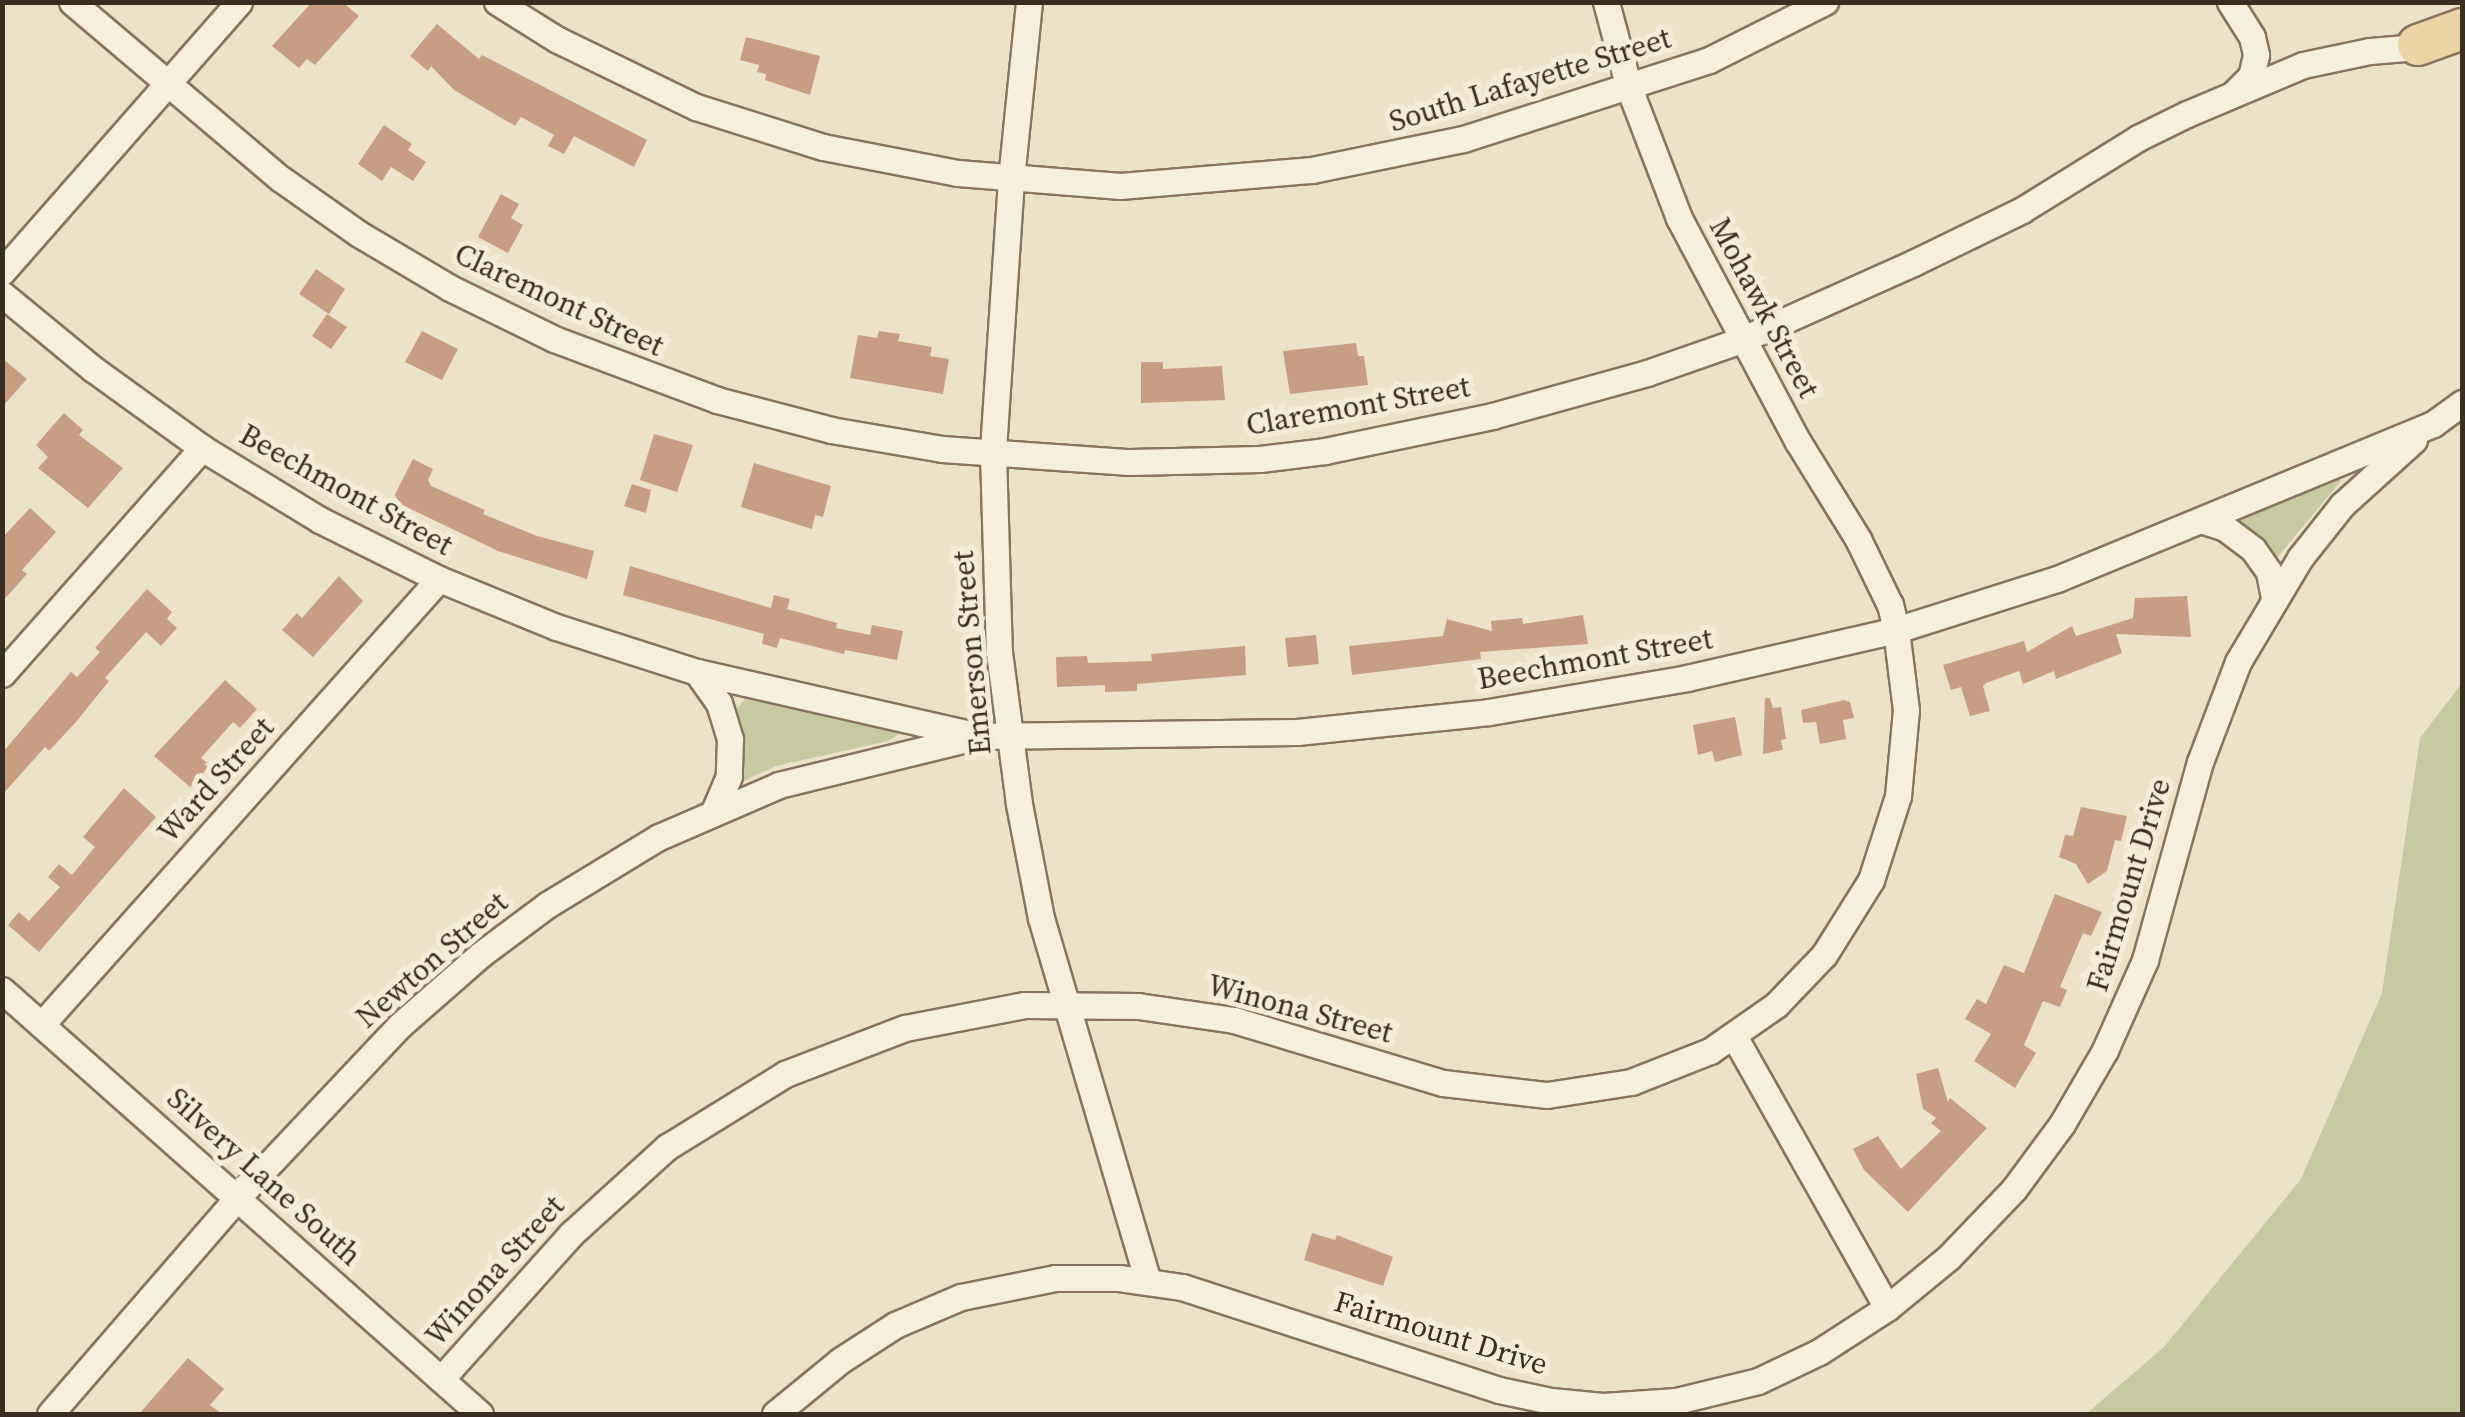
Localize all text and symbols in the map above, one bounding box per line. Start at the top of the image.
street label: South Lafayette Street [1385,20,1675,140]
street label: Mohawk Street [1701,212,1827,404]
street label: Claremont Street [449,236,669,364]
street label: Claremont Street [1243,369,1473,443]
street label: Beechmont Street [233,417,459,563]
street label: Emerson Street [945,549,999,757]
street label: Beechmont Street [1475,621,1715,697]
street label: Ward Street [150,710,282,850]
street label: Fairmount Drive [2080,774,2178,996]
street label: Newton Street [349,884,515,1036]
street label: Winona Street [1204,967,1396,1051]
street label: Silvery Lane South [160,1081,368,1273]
street label: Winona Street [418,1188,572,1354]
street label: Fairmount Drive [1330,1284,1552,1382]

